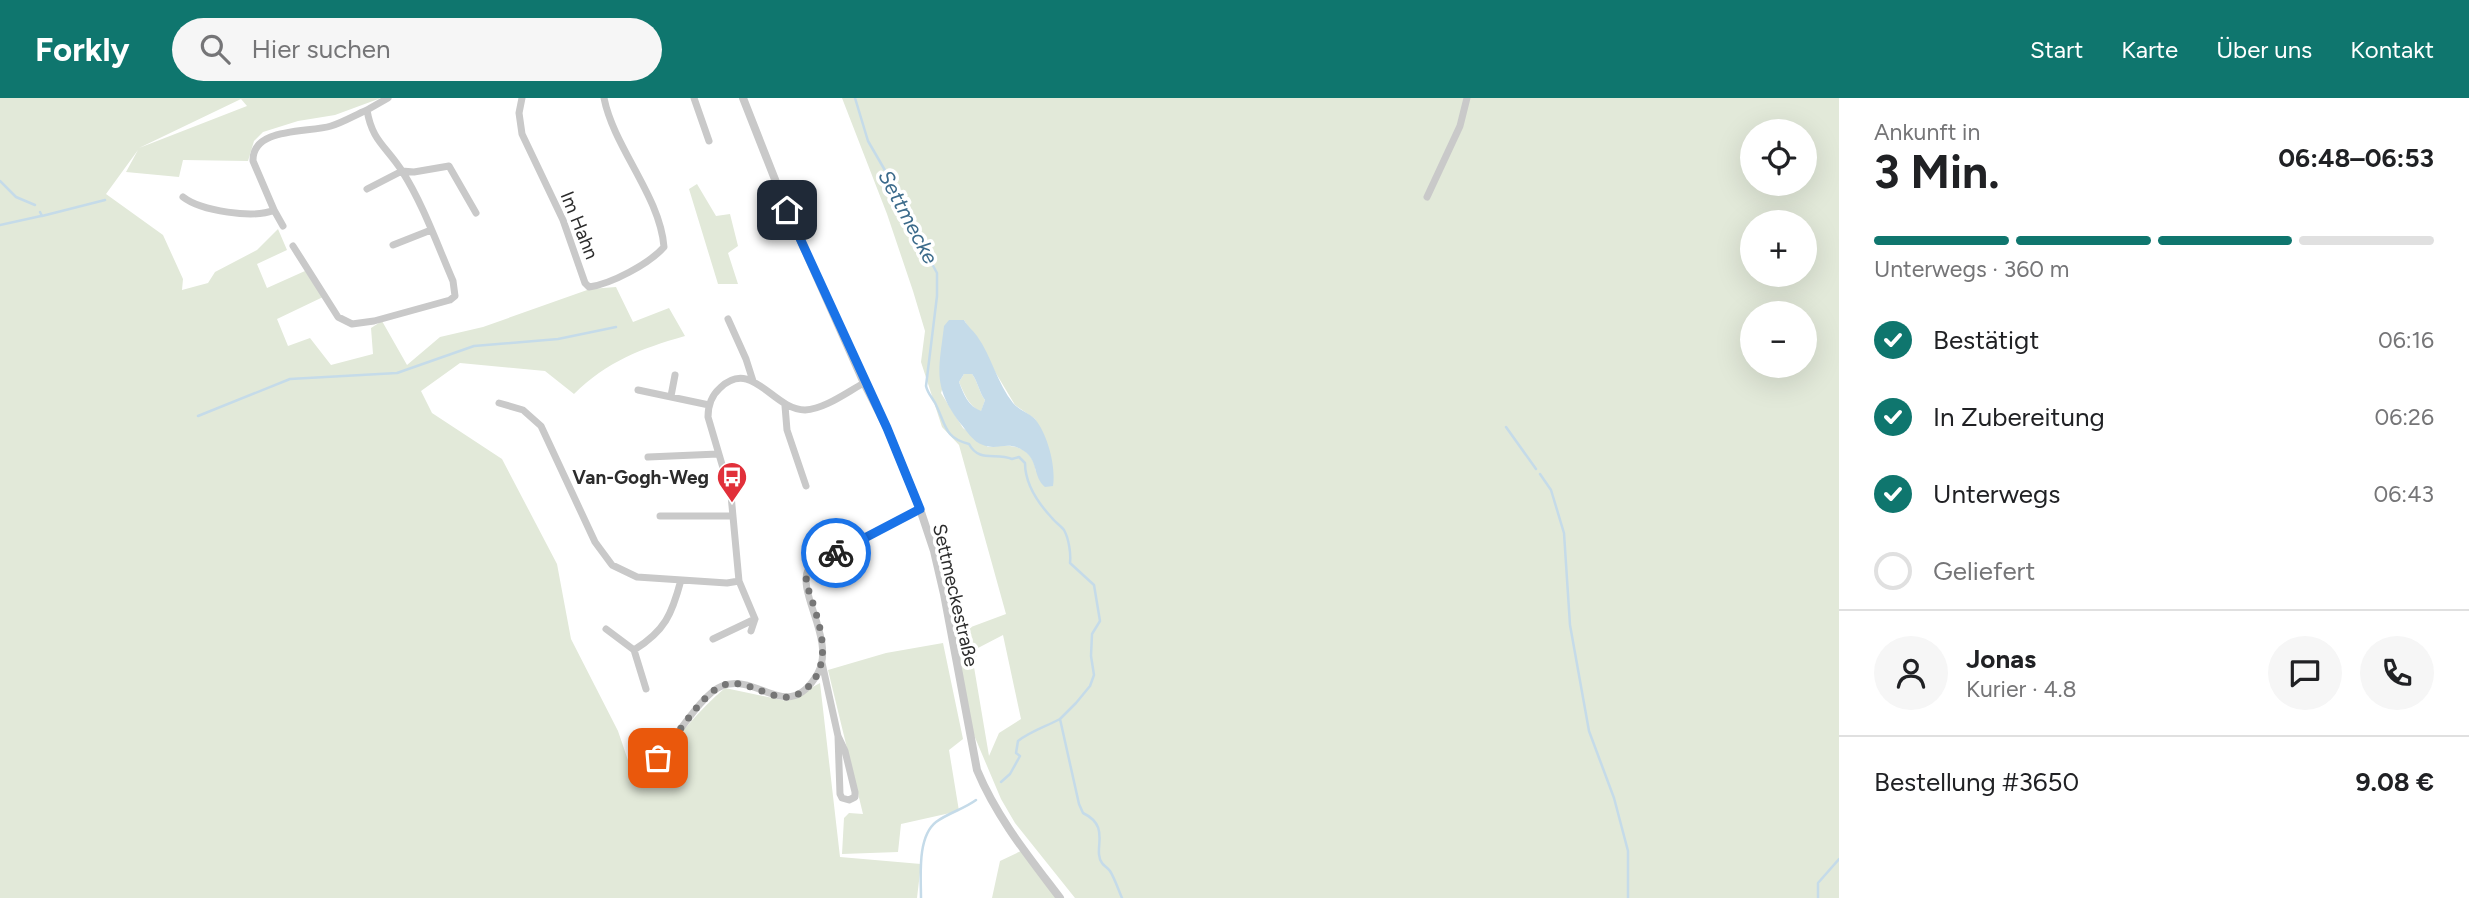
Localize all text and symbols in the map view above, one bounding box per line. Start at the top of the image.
search box [172,18,662,81]
text: Forkly [35,30,130,69]
icon: search [196,30,234,68]
text: Hier suchen [252,33,390,65]
text: Start [2030,35,2083,64]
text: Karte [2121,35,2178,64]
text: Über uns [2216,35,2312,64]
text: Kontakt [2350,35,2434,64]
text: Ankunft in [1874,118,1980,146]
map controls [1740,119,1817,378]
button: locate [1740,119,1817,196]
text: 06:48–06:53 [2278,142,2434,174]
text: 3 Min. [1874,144,2000,200]
water label: Settmecke [873,166,944,268]
pin [757,180,817,240]
street label: Im Hahn [556,188,604,262]
icon: home [768,191,806,229]
button: + [1740,210,1817,287]
text: Unterwegs · 360 m [1874,255,2069,283]
button: − [1740,301,1817,378]
icon: check [1874,321,1912,359]
text: Bestätigt [1933,324,2039,356]
text: 06:16 [2378,326,2434,354]
icon: check [1874,398,1912,436]
text: In Zubereitung [1933,401,2105,433]
text: 06:26 [2375,403,2434,431]
bus stop icon: Van-Gogh-Weg [715,460,749,504]
place label: Van-Gogh-Weg [572,466,709,489]
icon: check [1874,475,1912,513]
text: Unterwegs [1933,478,2060,510]
text: 06:43 [2374,480,2434,508]
courier [801,518,871,588]
street label: Settmeckestraße [928,521,983,669]
icon: bike [817,534,855,572]
text: Geliefert [1933,555,2035,587]
button: person [1874,636,1948,710]
button: chat [2268,636,2342,710]
button: phone [2360,636,2434,710]
text: Jonas [1966,643,2036,675]
text: Kurier · 4.8 [1966,675,2077,703]
pin [628,728,688,788]
icon: bag [639,739,677,777]
text: Bestellung #3650 [1874,766,2079,798]
text: 9.08 € [2355,766,2434,798]

